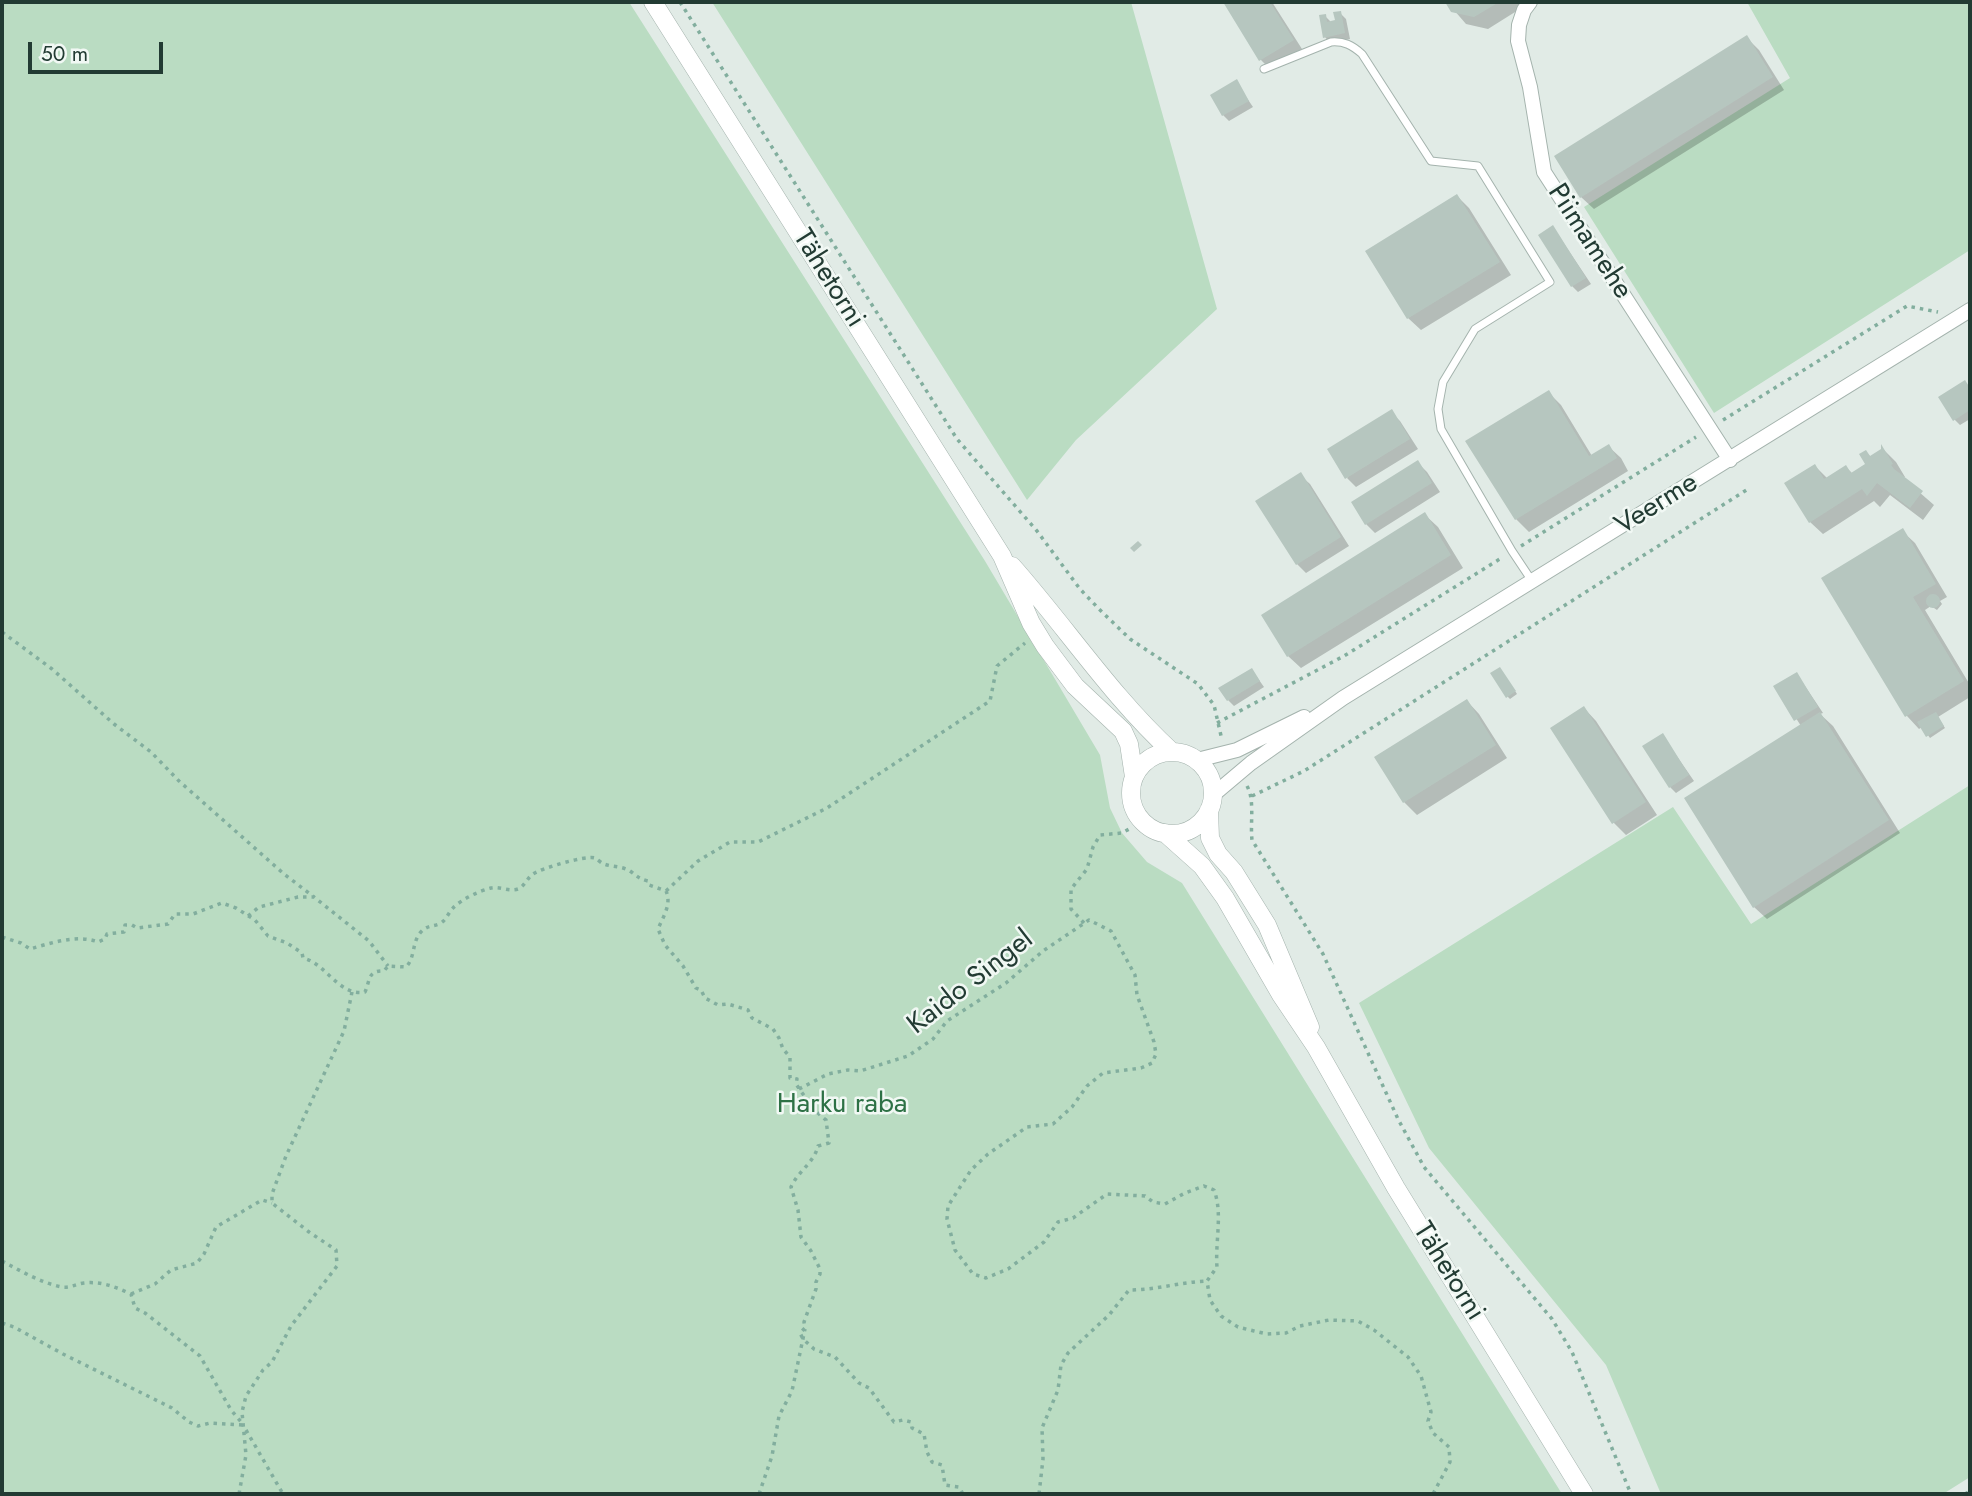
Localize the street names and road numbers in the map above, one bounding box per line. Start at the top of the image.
street label: Piimamehe [1539,178,1639,306]
street label: Tähetorni [785,224,871,334]
street label: Veerme [1610,467,1704,543]
street label: Kaido Singel [901,923,1041,1043]
street label: Tähetorni [1405,1217,1491,1327]

